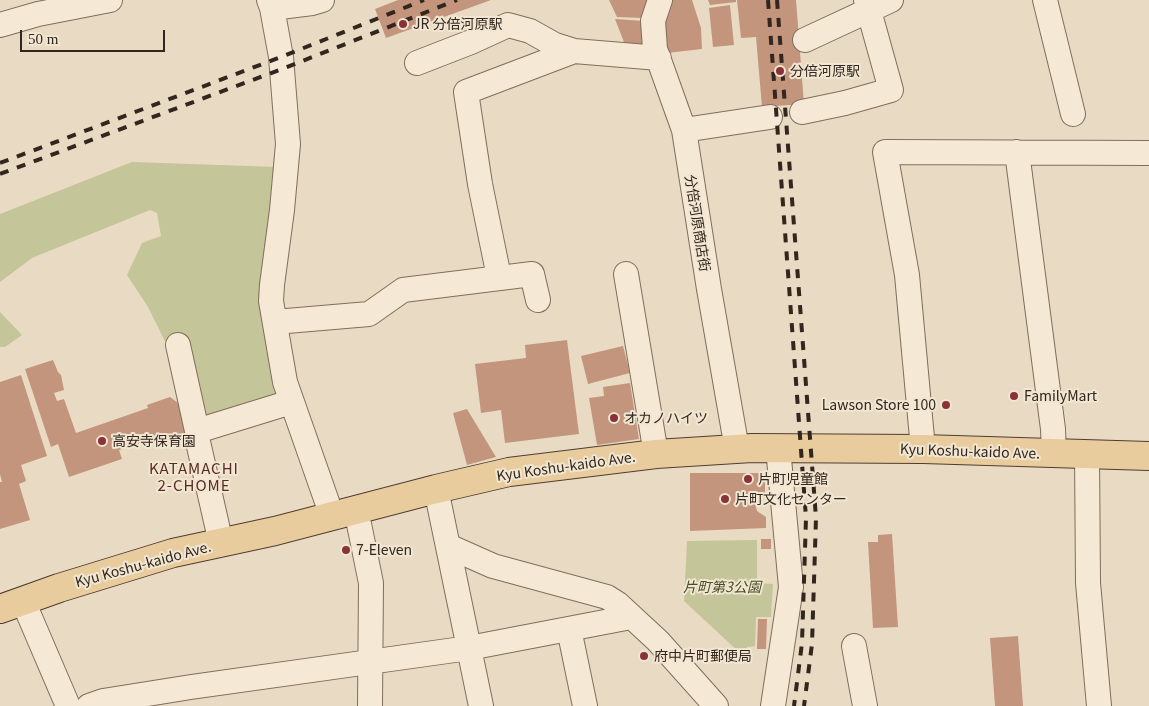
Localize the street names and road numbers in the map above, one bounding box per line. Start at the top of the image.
street label: 分倍河原商店街 [682,173,714,273]
street label: Kyu Koshu-kaido Ave. [900,440,1040,462]
street label: Kyu Koshu-kaido Ave. [495,448,637,484]
street label: Kyu Koshu-kaido Ave. [73,538,213,590]

